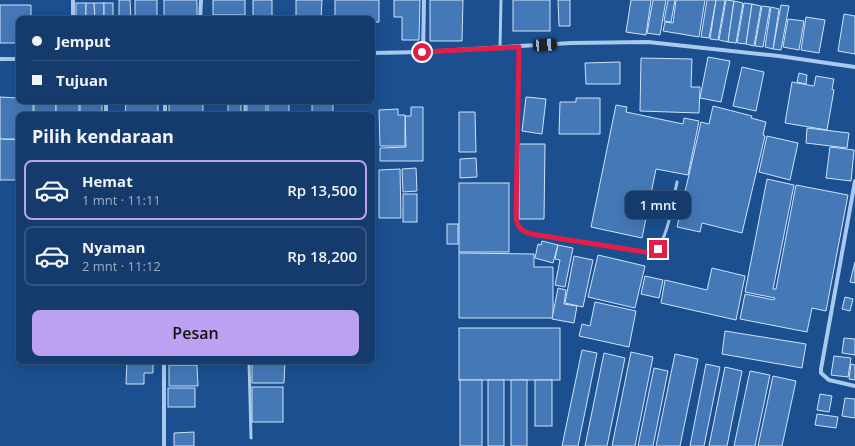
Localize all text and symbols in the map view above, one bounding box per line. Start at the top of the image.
text: Jemput [56,31,110,51]
car [533,38,557,52]
route start [413,43,431,61]
text: Tujuan [56,70,108,90]
text: Pilih kendaraan [32,124,174,148]
text: Hemat [82,171,133,191]
icon: car [34,172,70,208]
text: Rp 13,500 [287,180,357,200]
text: 1 mnt · 11:11 [82,191,161,209]
callout: 1 mnt [625,191,691,219]
text: 1 mnt [640,196,676,214]
text: Nyaman [82,237,145,257]
icon: car [34,238,70,274]
route end [649,240,667,258]
text: Rp 18,200 [287,246,357,266]
text: 2 mnt · 11:12 [82,257,161,275]
button: Pesan [32,310,359,356]

